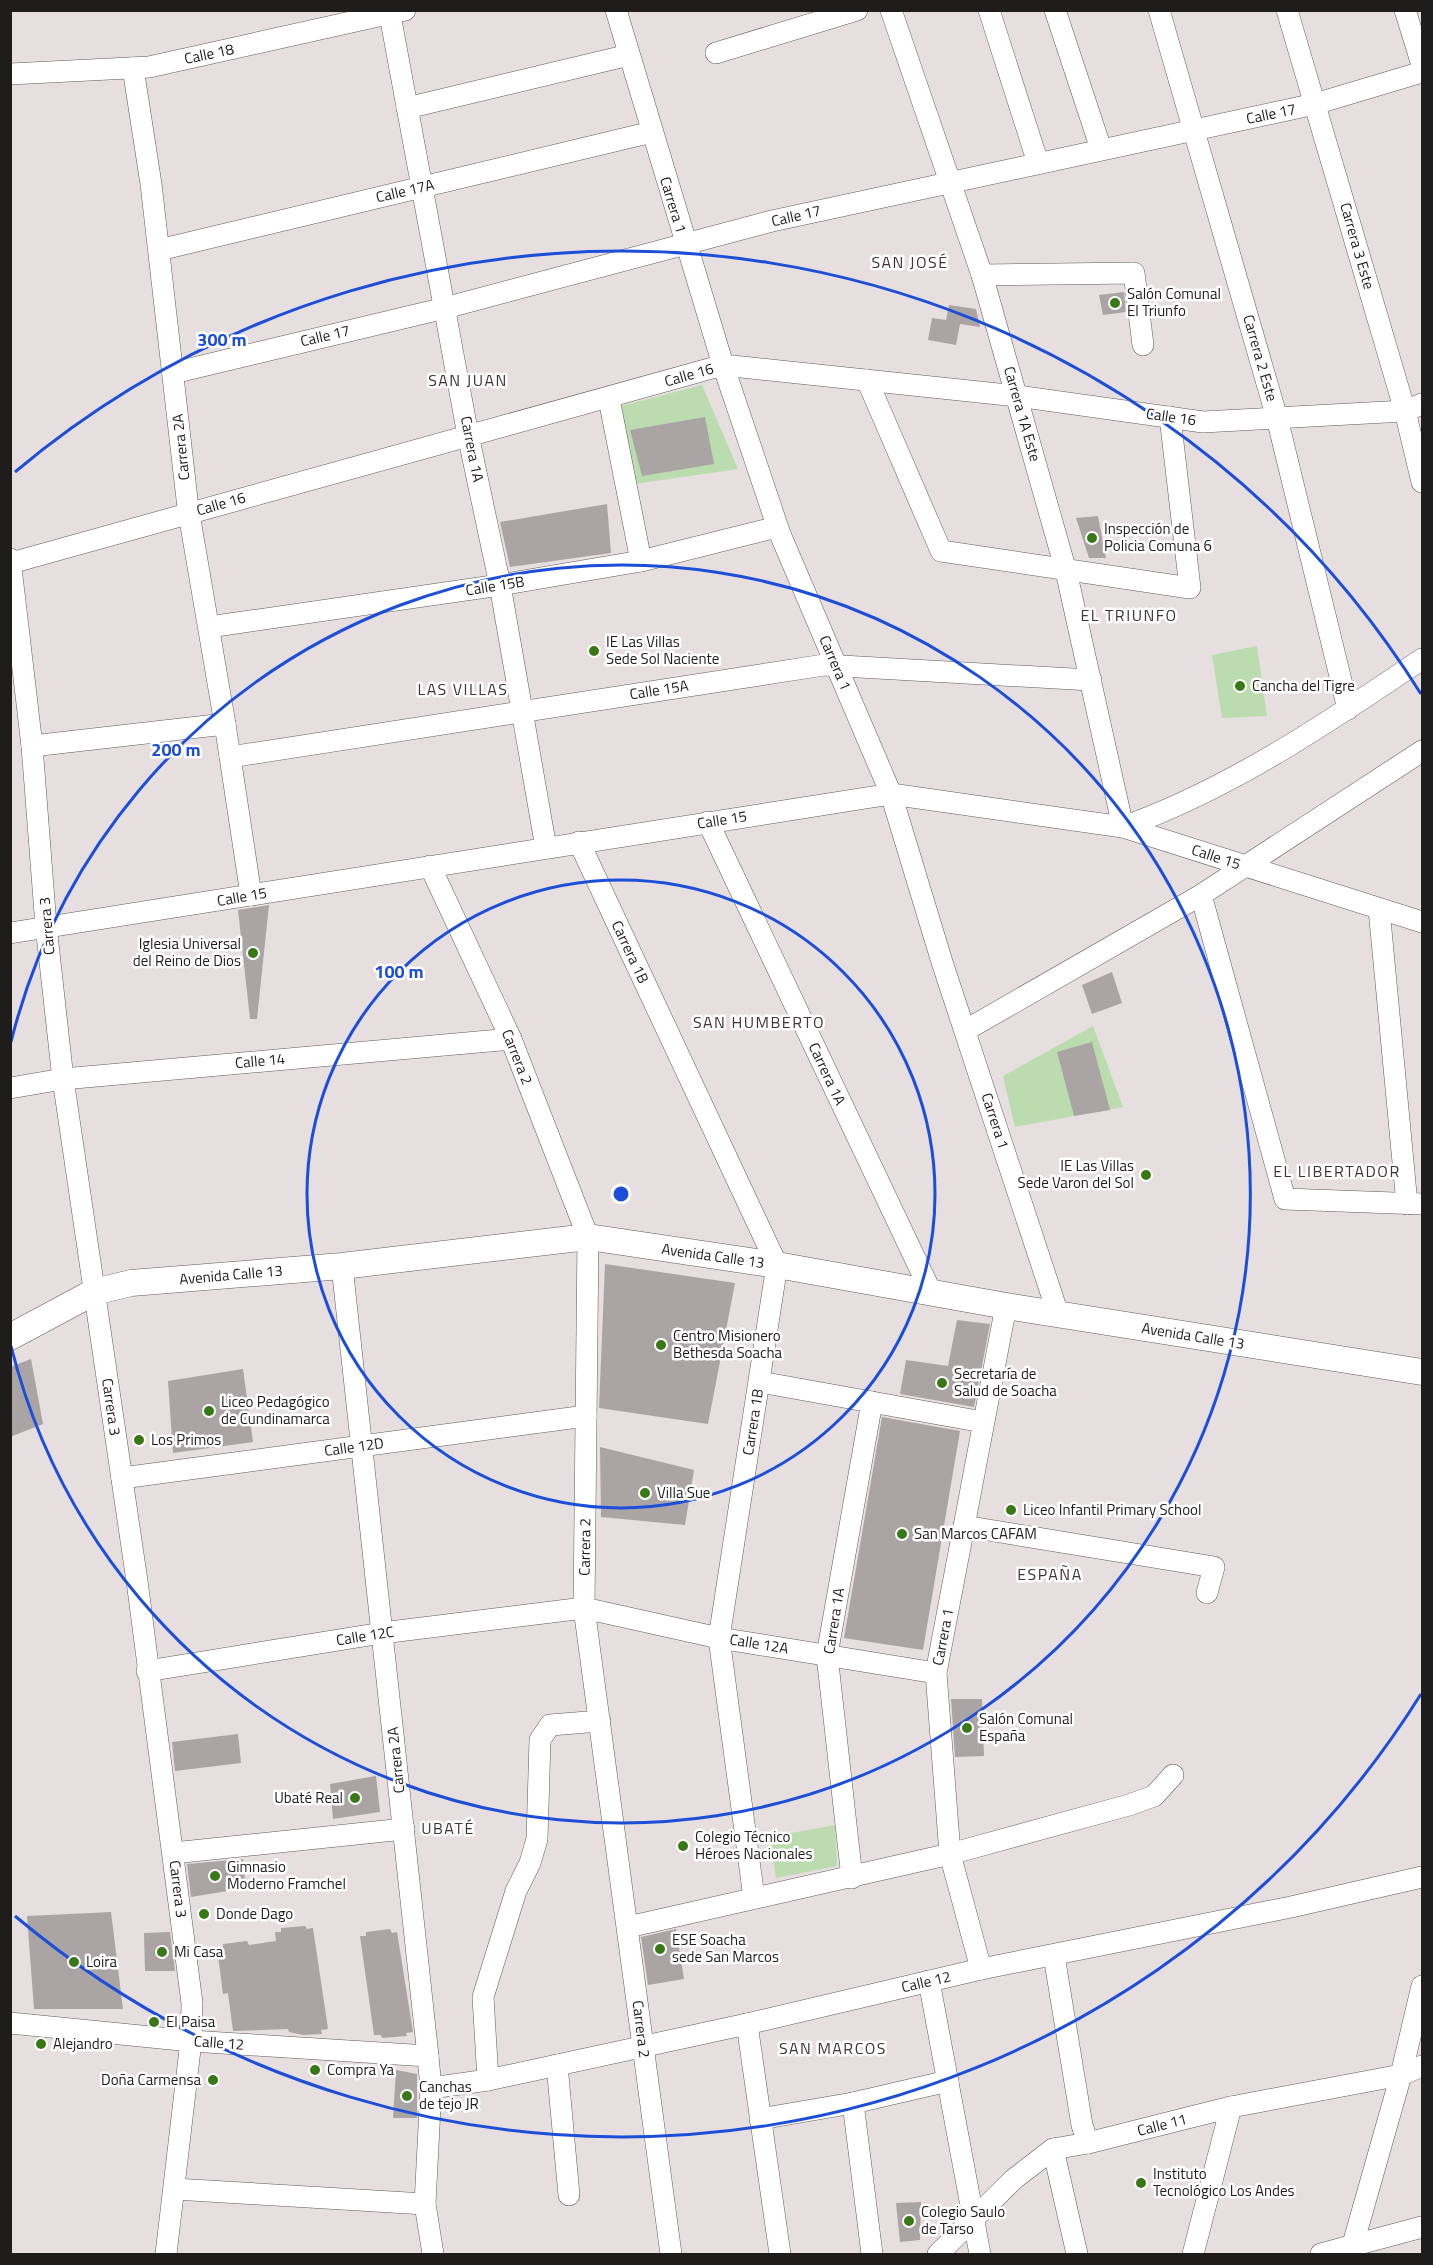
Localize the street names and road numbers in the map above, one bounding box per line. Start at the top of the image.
street label: Calle 18 [182,37,236,70]
street label: Calle 17 [1244,97,1298,130]
street label: Calle 17A [373,173,436,208]
street label: Carrera 1 [654,174,693,236]
street label: Calle 17 [769,199,823,232]
street label: Carrera 3 Este [1334,200,1381,292]
street label: Carrera 2 Este [1237,312,1284,404]
street label: Calle 17 [298,319,352,352]
street label: Calle 16 [662,357,716,393]
street label: Carrera 1A Este [998,363,1047,464]
street label: Calle 16 [1145,402,1198,431]
street label: Carrera 2A [166,413,195,481]
street label: Carrera 1A [455,414,490,484]
street label: Calle 16 [194,486,248,522]
street label: Calle 15B [464,569,526,602]
street label: Carrera 1 [814,632,857,694]
street label: Calle 15A [628,674,690,705]
street label: Calle 15 [695,804,749,835]
street label: Calle 15 [1189,838,1244,875]
street label: Calle 15 [215,881,269,912]
street label: Carrera 3 [33,896,60,956]
street label: Carrera 1B [606,917,655,987]
street label: Carrera 2 [496,1026,539,1088]
street label: Carrera 1A [803,1039,852,1109]
street label: Calle 14 [234,1047,286,1074]
street label: Carrera 1 [976,1090,1015,1152]
street label: Avenida Calle 13 [660,1237,766,1274]
street label: Avenida Calle 13 [178,1259,284,1290]
street label: Avenida Calle 13 [1140,1316,1246,1355]
street label: Carrera 3 [96,1377,127,1437]
street label: Carrera 1B [736,1387,769,1457]
street label: Calle 12D [323,1431,385,1462]
street label: Carrera 2 [572,1518,597,1576]
street label: Carrera 1A [817,1586,850,1656]
street label: Carrera 1 [926,1606,959,1668]
street label: Calle 12C [334,1620,396,1651]
street label: Calle 12A [728,1628,790,1660]
street label: Carrera 2A [381,1726,410,1794]
street label: Carrera 3 [164,1859,193,1919]
street label: Calle 12 [899,1965,953,1998]
street label: Carrera 2 [627,1999,656,2059]
street label: Calle 12 [193,2029,245,2056]
street label: Calle 11 [1135,2107,1189,2142]

